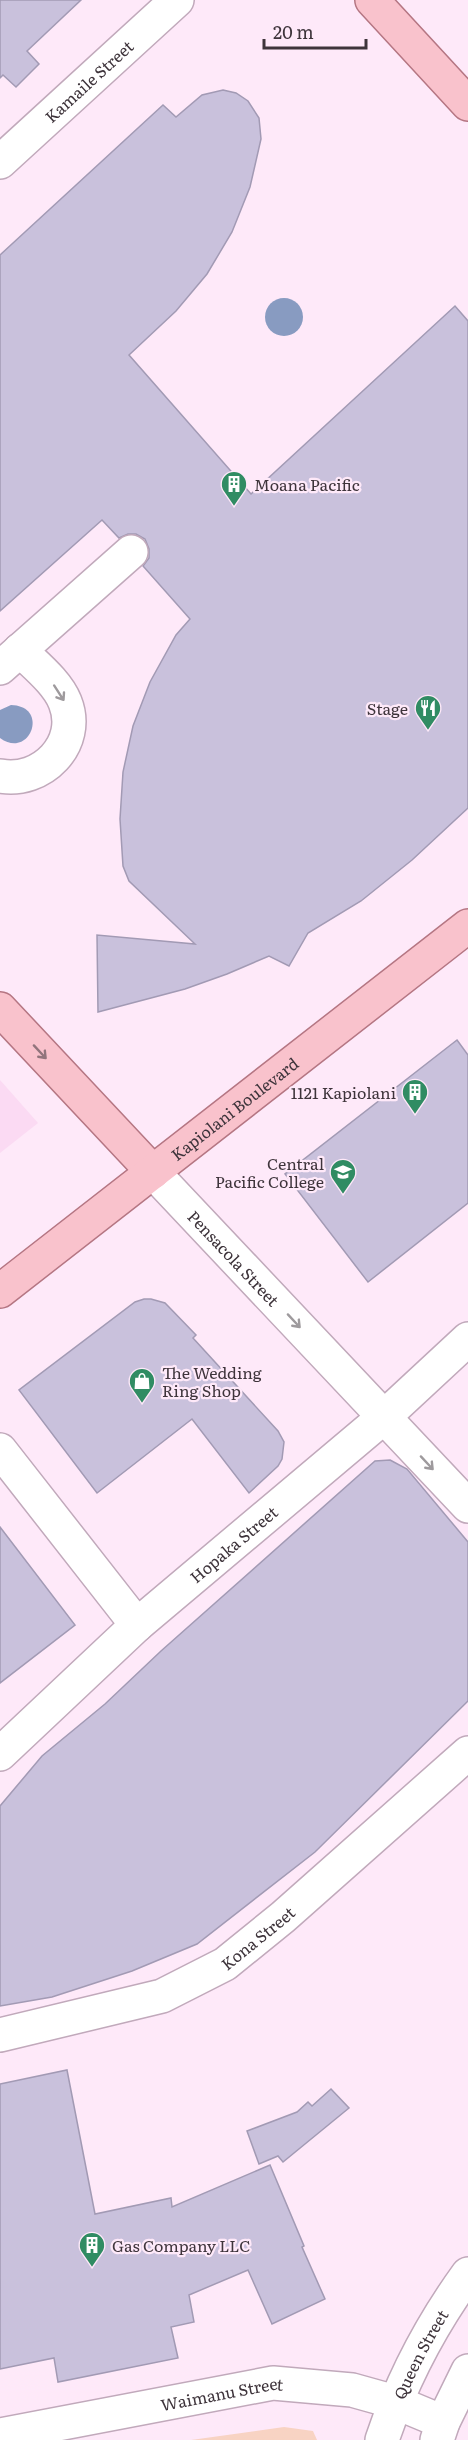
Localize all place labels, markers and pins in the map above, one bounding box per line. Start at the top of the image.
building icon: Moana Pacific [219,469,249,507]
place label: Moana Pacific [254,472,360,496]
restaurant icon: Stage [413,693,443,731]
place label: Stage [367,696,408,720]
building icon: 1121 Kapiolani [400,1077,430,1115]
place label: 1121 Kapiolani [291,1080,396,1104]
place label: Central Pacific College [215,1151,324,1193]
school or university icon: Central Pacific College [328,1157,358,1195]
place label: The Wedding Ring Shop [162,1360,262,1402]
shop icon: The Wedding Ring Shop [127,1366,157,1404]
building icon: Gas Company LLC [77,2230,107,2268]
place label: Gas Company LLC [112,2233,250,2257]

